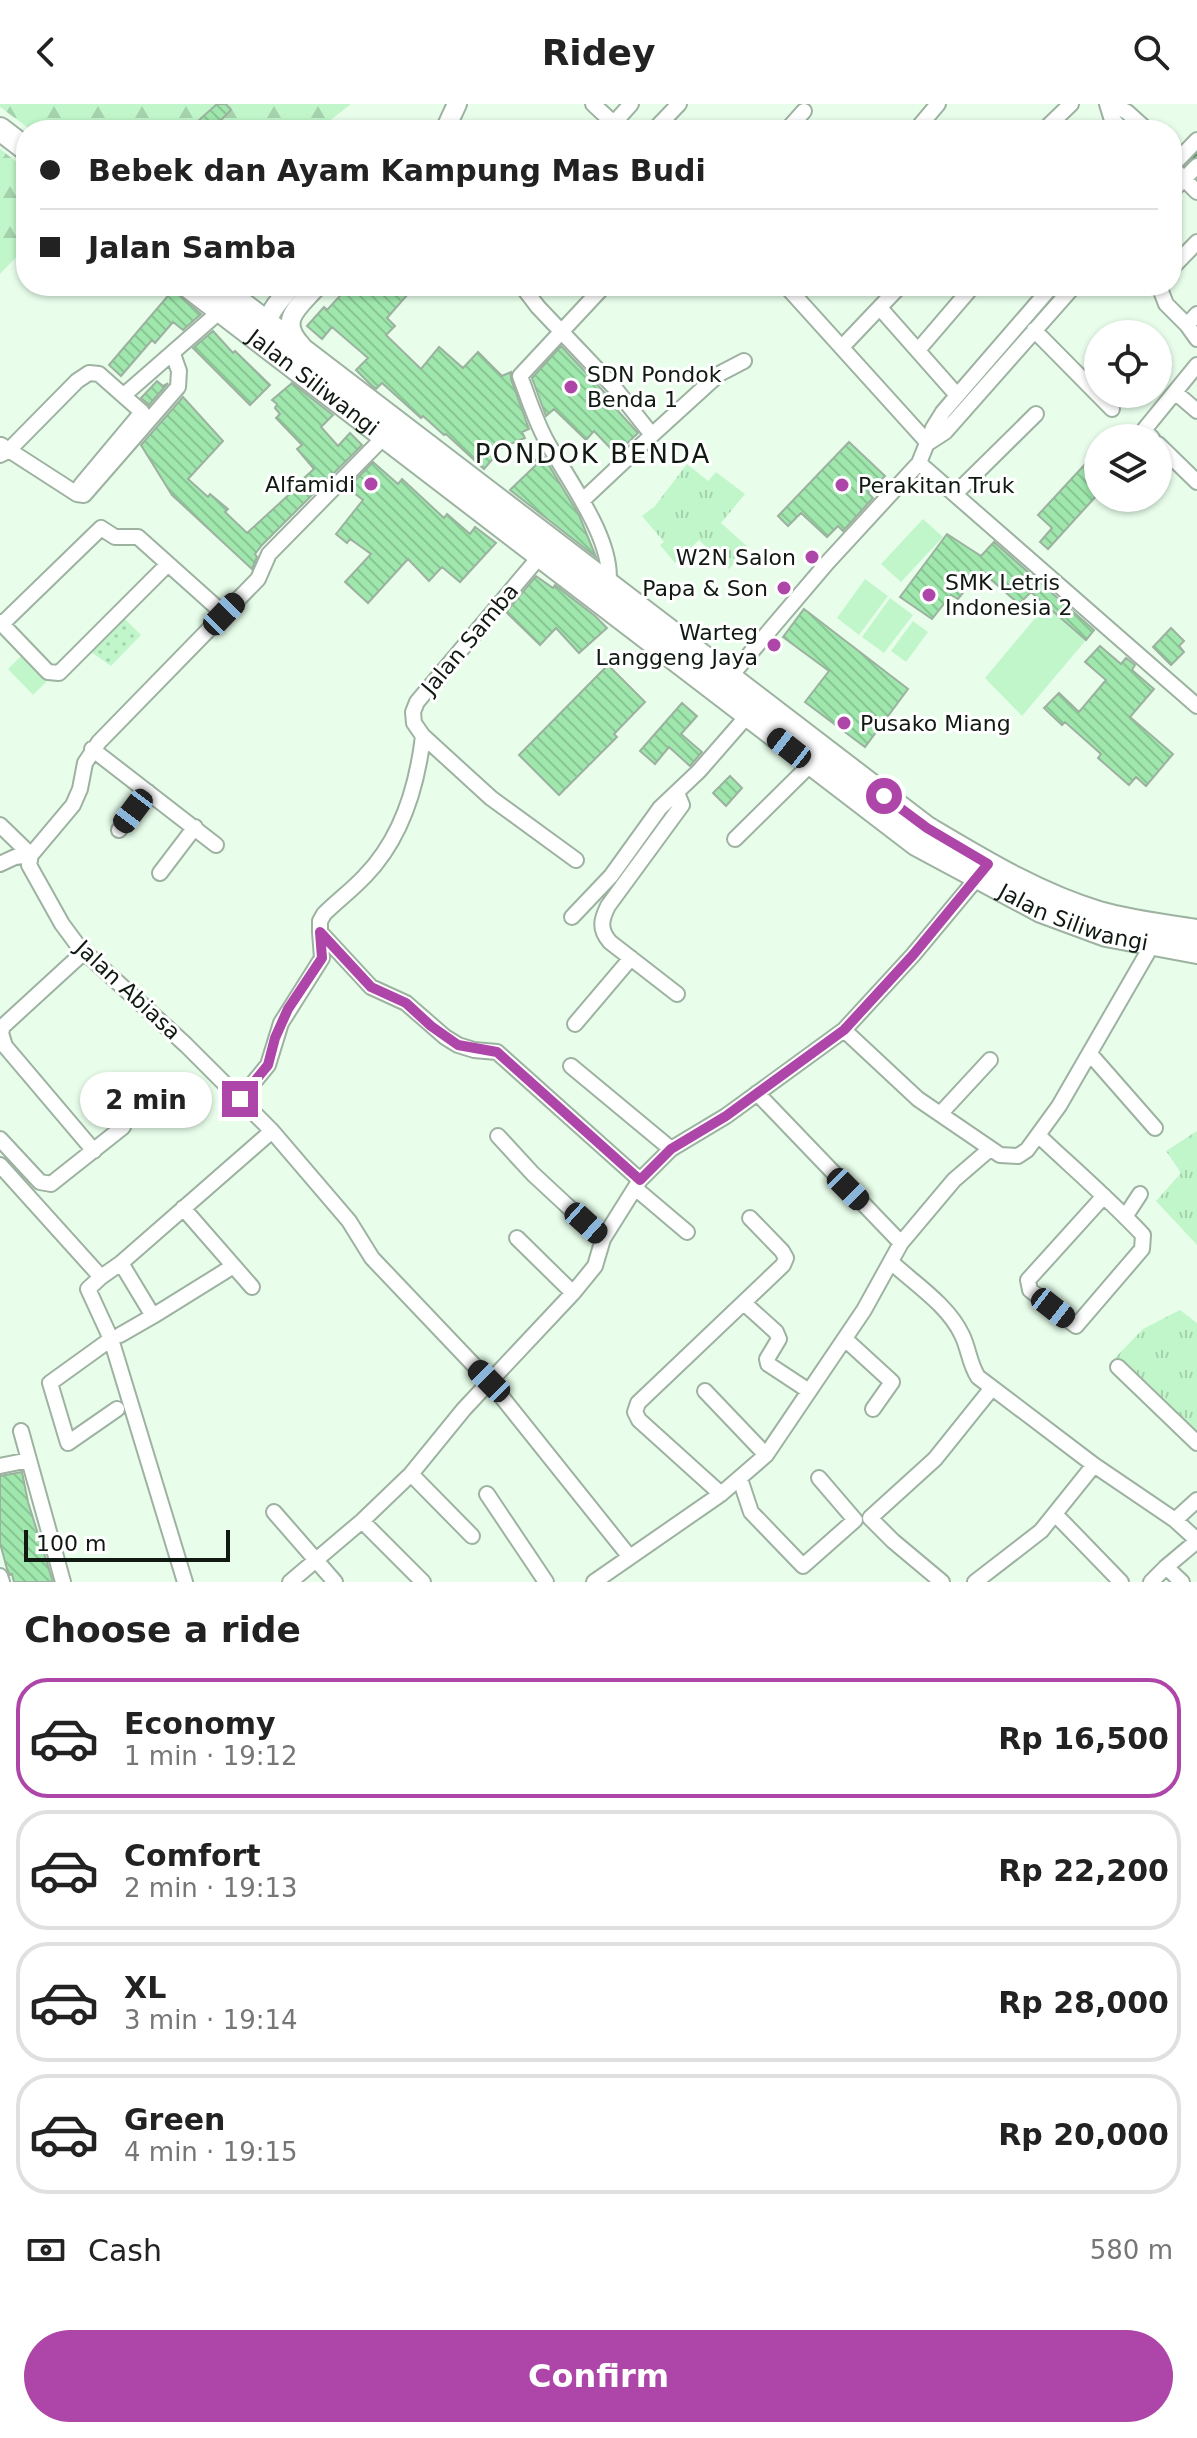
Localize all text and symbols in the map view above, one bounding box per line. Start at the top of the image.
icon: back [24,30,68,74]
icon: search [1129,30,1173,74]
text: Ridey [542,32,655,73]
text: Bebek dan Ayam Kampung Mas Budi [88,153,706,188]
text: Jalan Samba [88,230,297,265]
map controls [1084,320,1172,512]
button: locate [1084,320,1172,408]
street label: Jalan Siliwangi [241,323,384,440]
place label: SDN Pondok Benda 1 [587,362,722,412]
marker: SDN Pondok Benda 1 [562,378,580,396]
button: layers [1084,424,1172,512]
district label: PONDOK BENDA [475,439,711,469]
place label: Alfamidi [265,472,355,497]
place label: Perakitan Truk [858,473,1015,498]
marker: Alfamidi [362,475,380,493]
marker: Perakitan Truk [833,476,851,494]
place label: W2N Salon [676,545,796,570]
marker: W2N Salon [803,548,821,566]
place label: SMK Letris Indonesia 2 [945,570,1072,620]
place label: Papa & Son [642,576,768,601]
street label: Jalan Samba [415,579,524,701]
marker: Papa & Son [775,579,793,597]
marker: SMK Letris Indonesia 2 [920,586,938,604]
car [199,588,249,640]
place label: Warteg Langgeng Jaya [595,620,758,670]
marker: Warteg Langgeng Jaya [765,636,783,654]
place label: Pusako Miang [860,711,1011,736]
marker: Pusako Miang [835,714,853,732]
car [763,724,815,772]
route start [866,778,902,814]
car [109,785,157,837]
street label: Jalan Siliwangi [993,877,1150,955]
street label: Jalan Abiasa [69,934,186,1045]
callout: 2 min [80,1071,212,1127]
route end [222,1081,258,1117]
text: 2 min [105,1085,187,1115]
car [823,1164,873,1214]
car [560,1198,612,1248]
car [1027,1284,1079,1332]
car [464,1356,514,1406]
scale bar [24,1526,230,1562]
text: 100 m [36,1531,106,1556]
text: Choose a ride [24,1609,301,1650]
icon: car [28,1702,100,1774]
text: Economy [124,1706,276,1741]
text: Rp 16,500 [998,1721,1169,1756]
text: 1 min · 19:12 [124,1741,298,1771]
icon: car [28,1834,100,1906]
text: Comfort [124,1838,261,1873]
text: Rp 22,200 [998,1853,1169,1888]
text: 2 min · 19:13 [124,1873,298,1903]
icon: car [28,1966,100,2038]
text: XL [124,1970,166,2005]
text: Rp 28,000 [998,1985,1169,2020]
text: 3 min · 19:14 [124,2005,298,2035]
icon: car [28,2098,100,2170]
text: Green [124,2102,225,2137]
text: Rp 20,000 [998,2117,1169,2152]
text: 4 min · 19:15 [124,2137,298,2167]
icon: cash [24,2228,68,2272]
text: Cash [88,2233,162,2268]
text: 580 m [1090,2235,1173,2265]
button: Confirm [24,2330,1173,2422]

